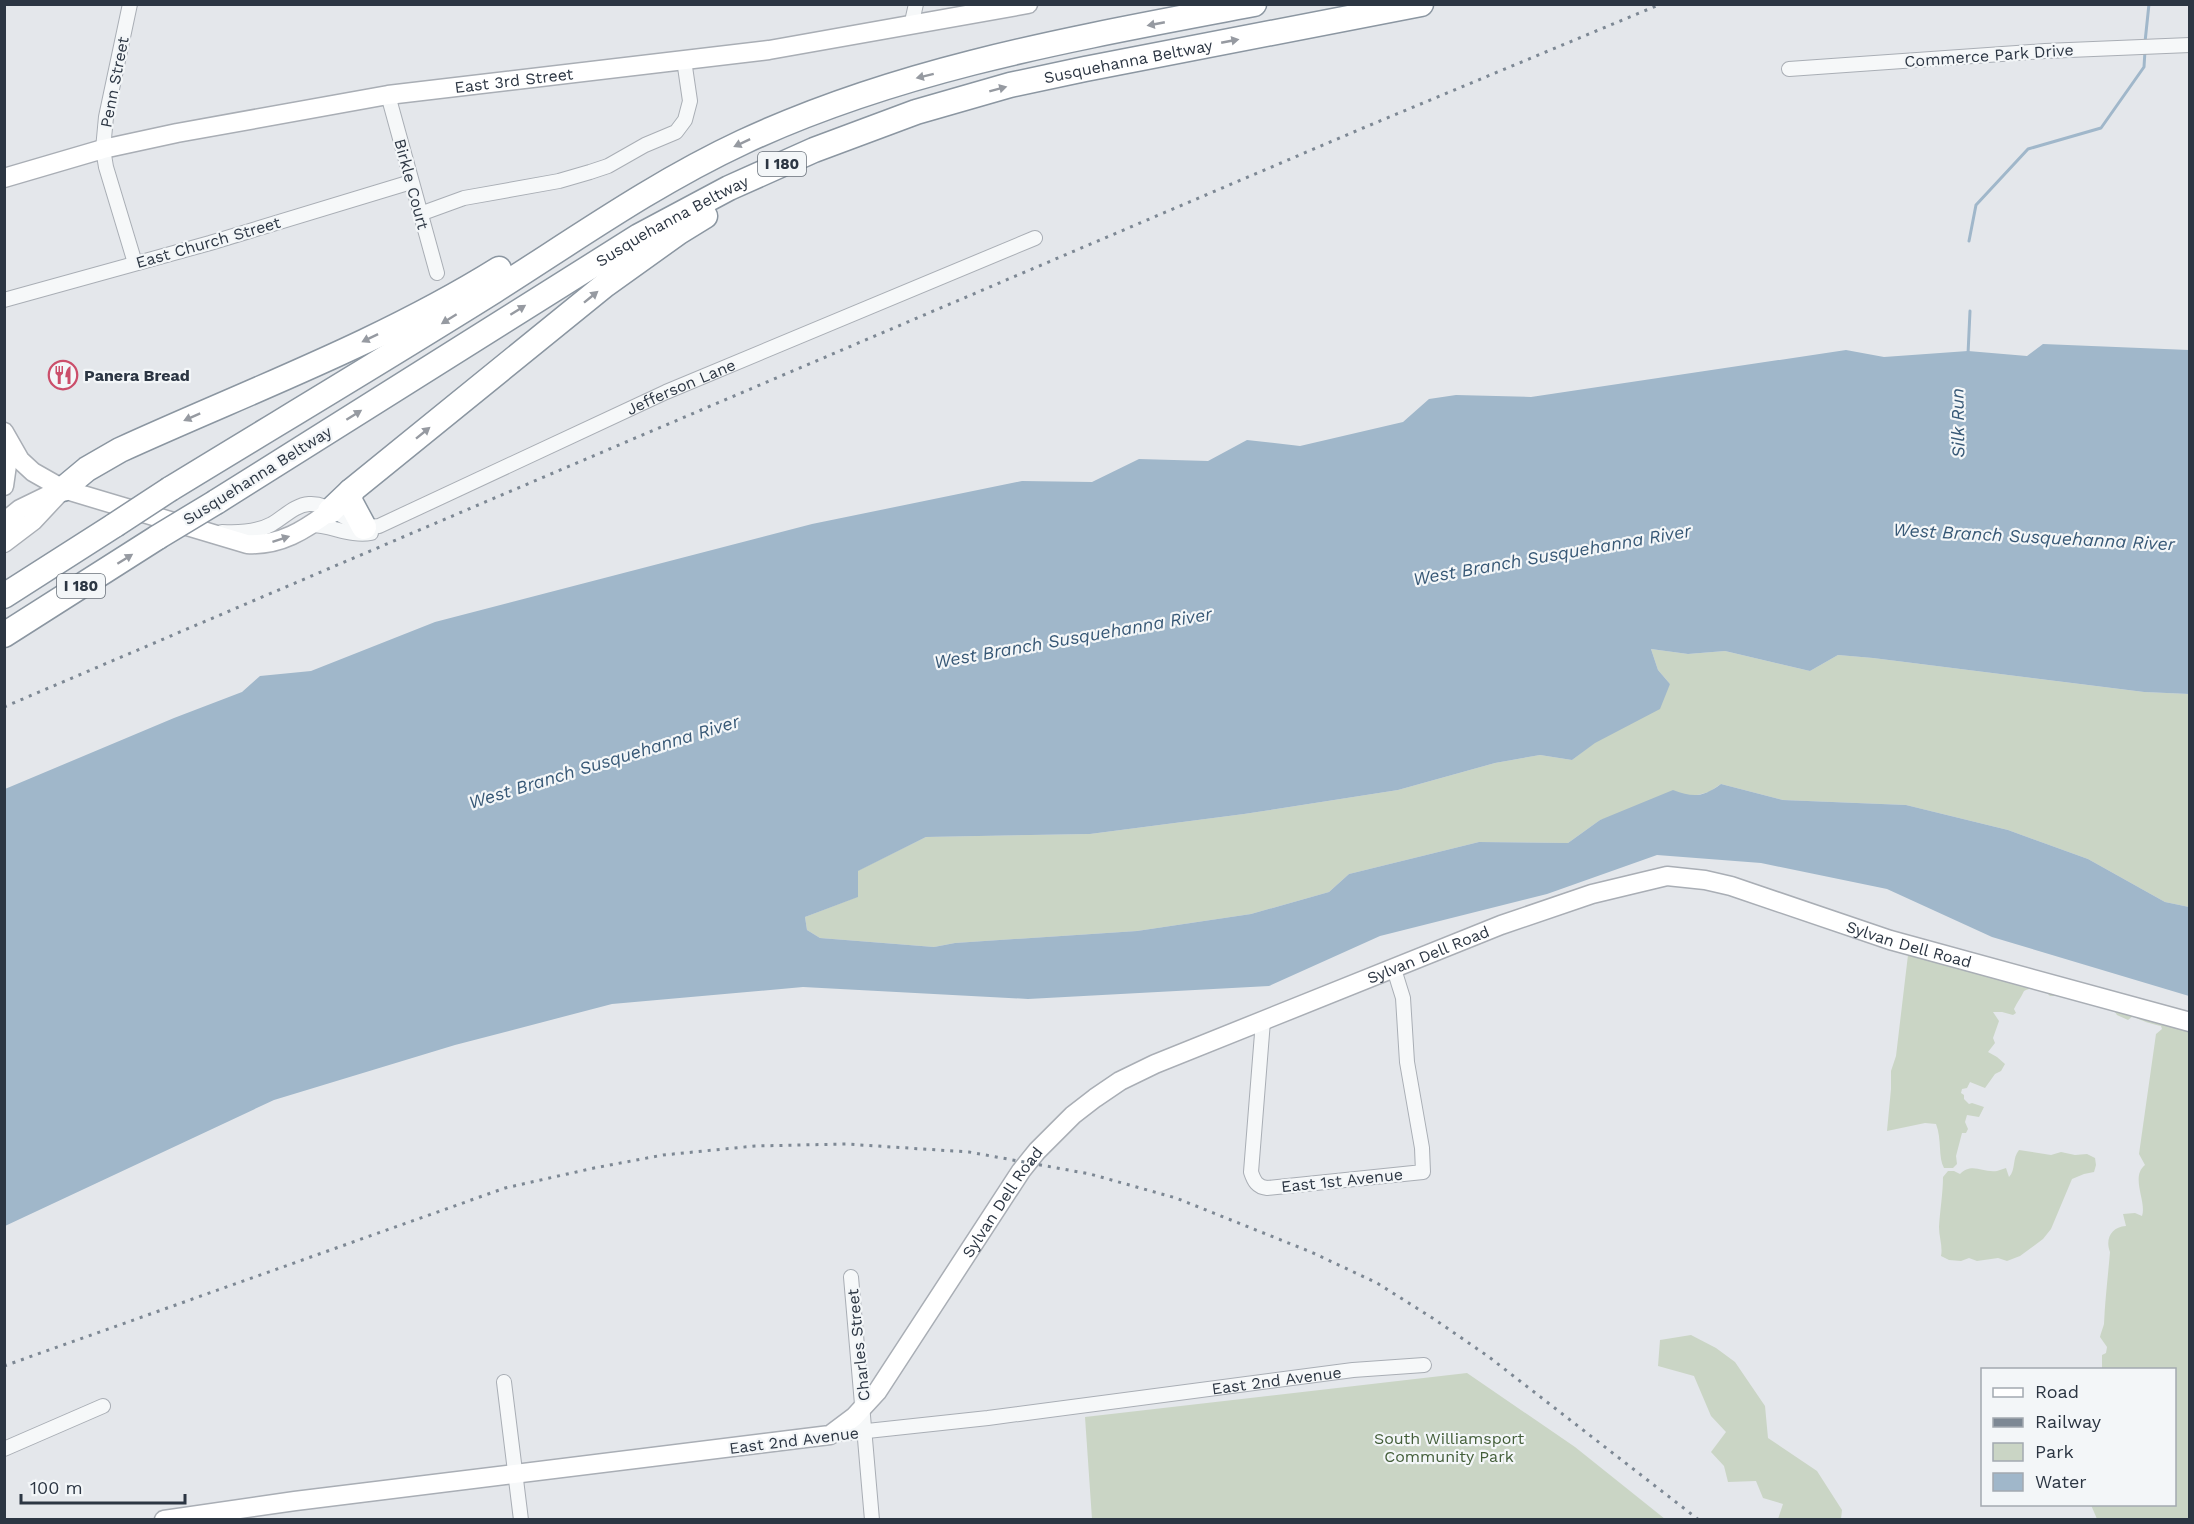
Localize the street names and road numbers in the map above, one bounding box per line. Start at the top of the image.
street label: Penn Street [96,35,133,129]
street label: Susquehanna Beltway [1042,35,1215,88]
street label: Commerce Park Drive [1904,40,2074,71]
street label: East 3rd Street [454,64,575,97]
street label: Birkle Court [390,137,433,232]
road number: I 180 [758,152,806,176]
street label: Susquehanna Beltway [592,171,752,271]
street label: East Church Street [134,213,283,272]
street label: Jefferson Lane [623,355,738,419]
street label: Susquehanna Beltway [179,422,336,529]
road number: I 180 [57,574,105,598]
street label: Sylvan Dell Road [1844,917,1974,972]
street label: Sylvan Dell Road [1365,922,1492,988]
street label: Sylvan Dell Road [958,1143,1047,1261]
street label: East 1st Avenue [1280,1165,1404,1196]
street label: Charles Street [843,1288,874,1402]
street label: East 2nd Avenue [1211,1363,1343,1398]
street label: East 2nd Avenue [728,1423,860,1458]

